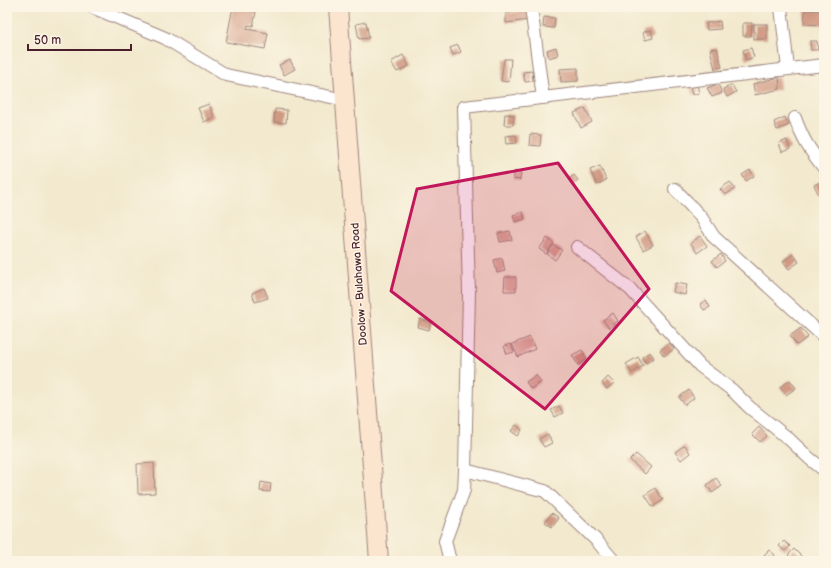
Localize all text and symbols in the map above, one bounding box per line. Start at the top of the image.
scale bar [28,26,131,52]
text: 50 m [34,33,61,48]
street label: Doolow - Bulahawa Road [348,222,370,346]

